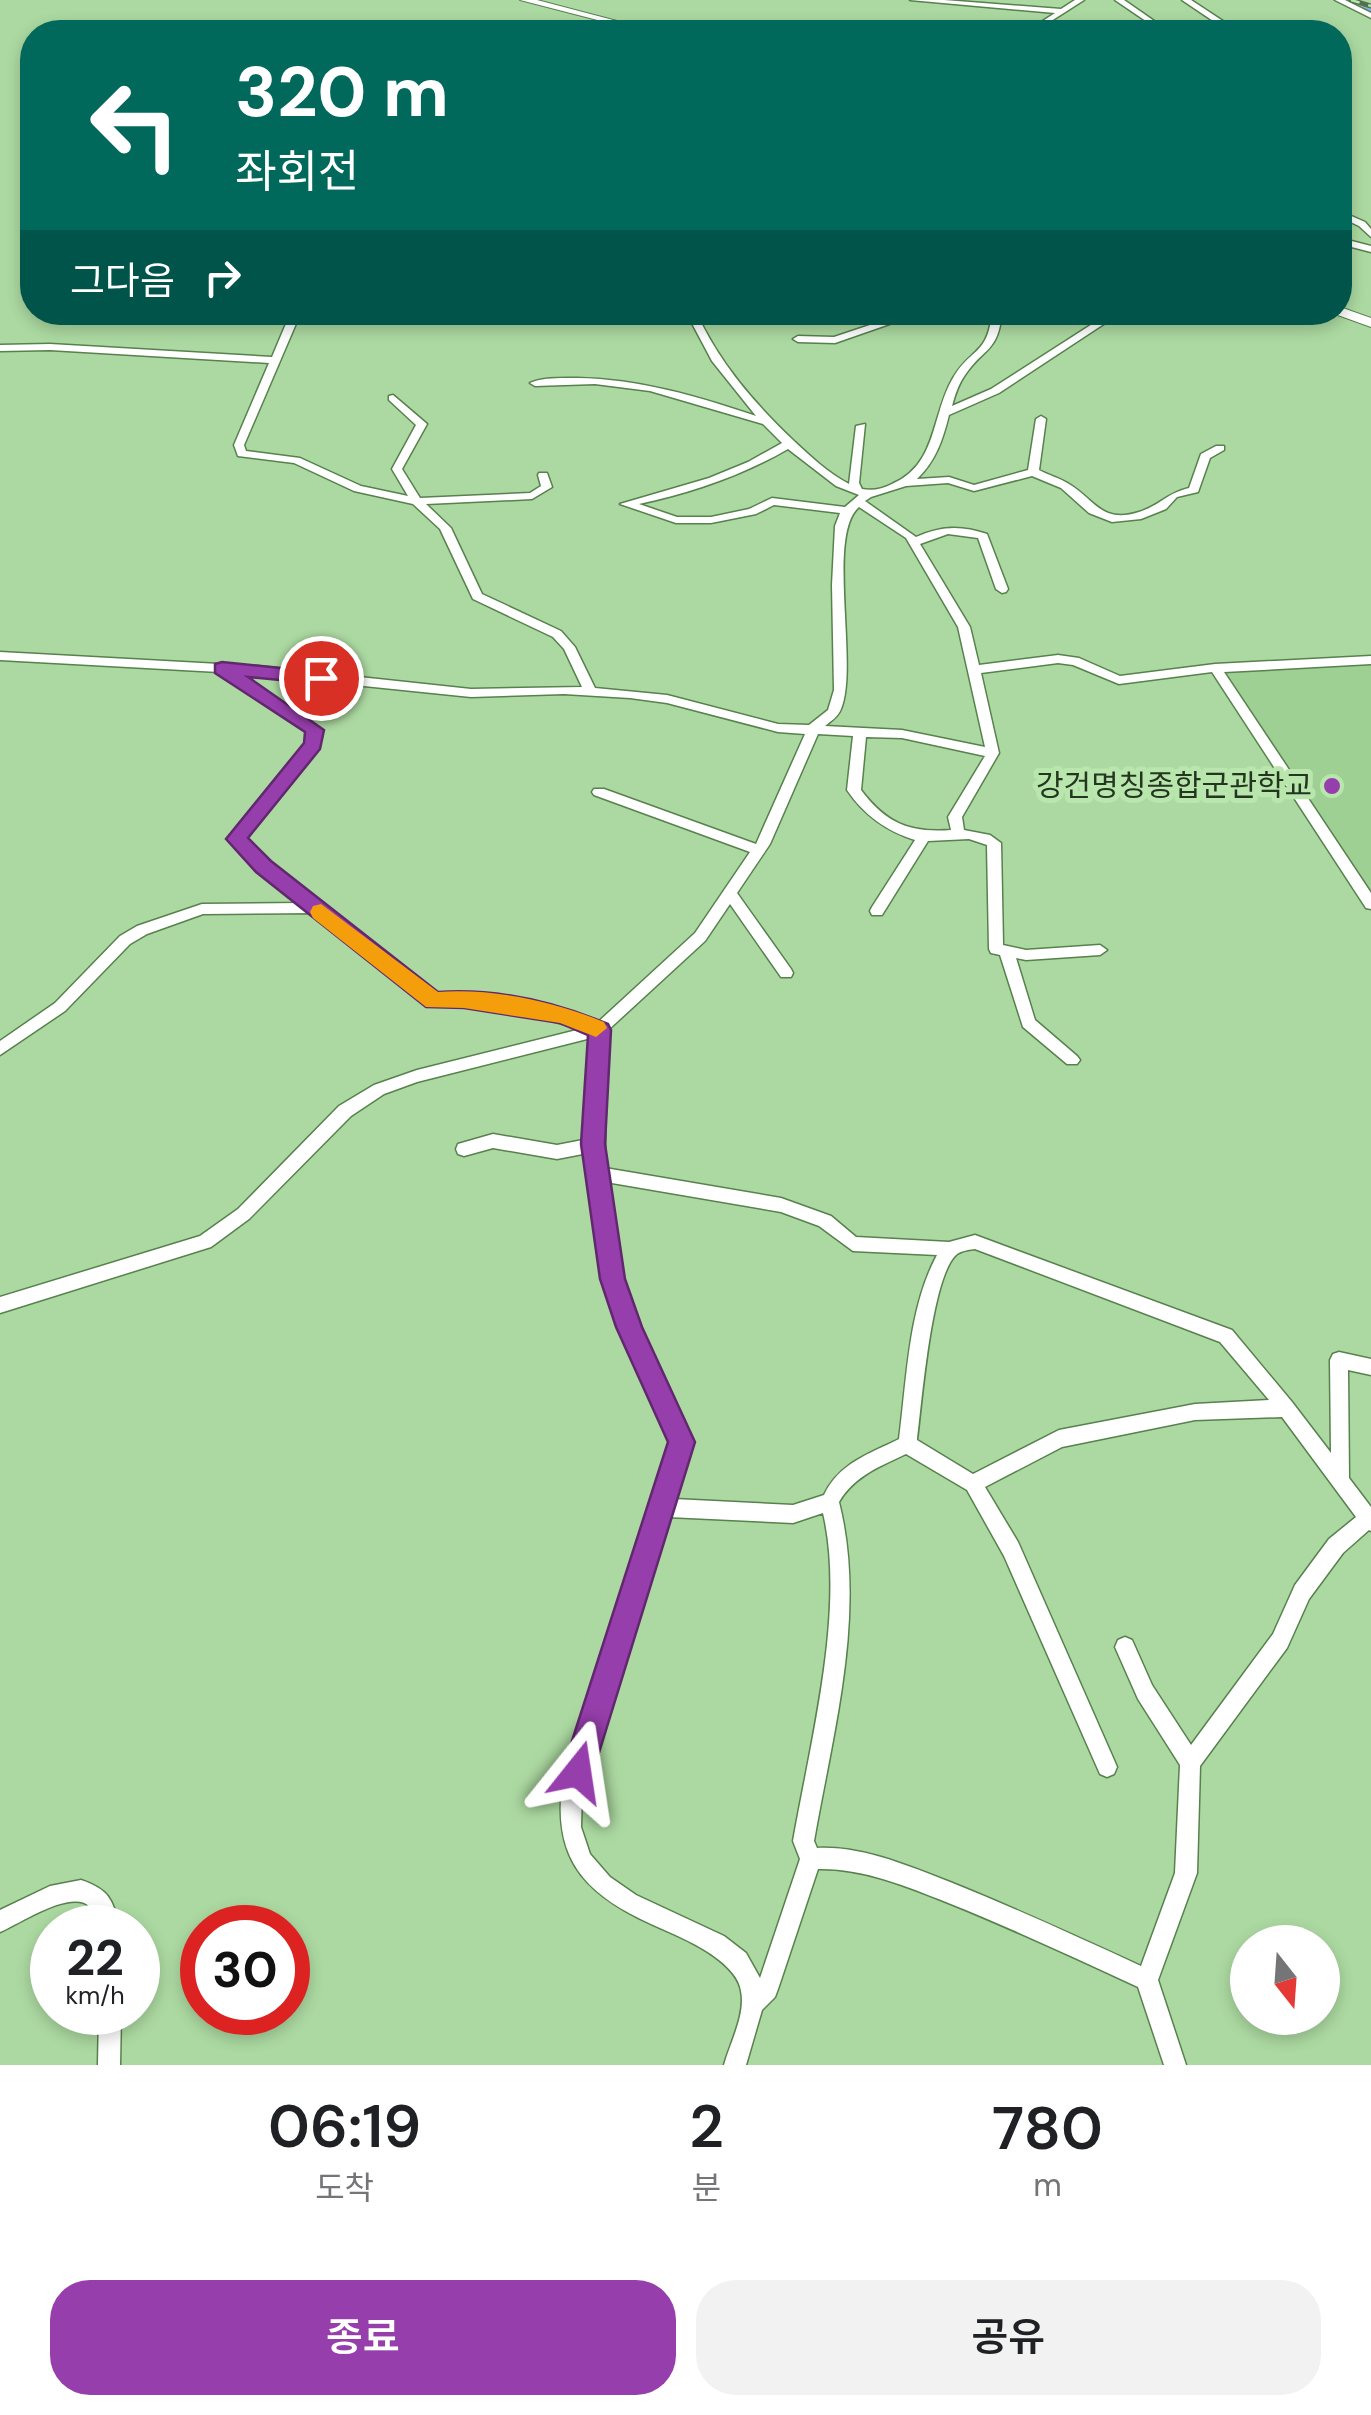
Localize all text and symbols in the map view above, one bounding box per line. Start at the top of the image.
text: 320 m [235,47,449,138]
icon: left [70,60,200,190]
text: 좌회전 [235,142,359,201]
icon: right [195,250,250,305]
text: 그다음 [70,256,175,306]
pin [279,636,364,721]
icon: arrive [294,651,349,706]
place label: 강건명칭종합군관학교 [1036,766,1312,805]
marker: 강건명칭종합군관학교 [1321,775,1343,797]
position arrow [526,1720,630,1824]
speed limit sign: 30 [180,1905,310,2035]
text: 22 [66,1925,124,1991]
north arrow [1230,1925,1340,2035]
map controls [1230,1925,1340,2035]
text: km/h [65,1979,125,2012]
text: 06:19 [268,2087,421,2166]
text: 2 [689,2087,724,2166]
text: 780 [992,2089,1103,2168]
text: m [1033,2164,1062,2206]
text: 도착 [315,2167,374,2209]
text: 분 [692,2167,721,2209]
button: 종료 [50,2280,676,2395]
button: 공유 [696,2280,1321,2395]

